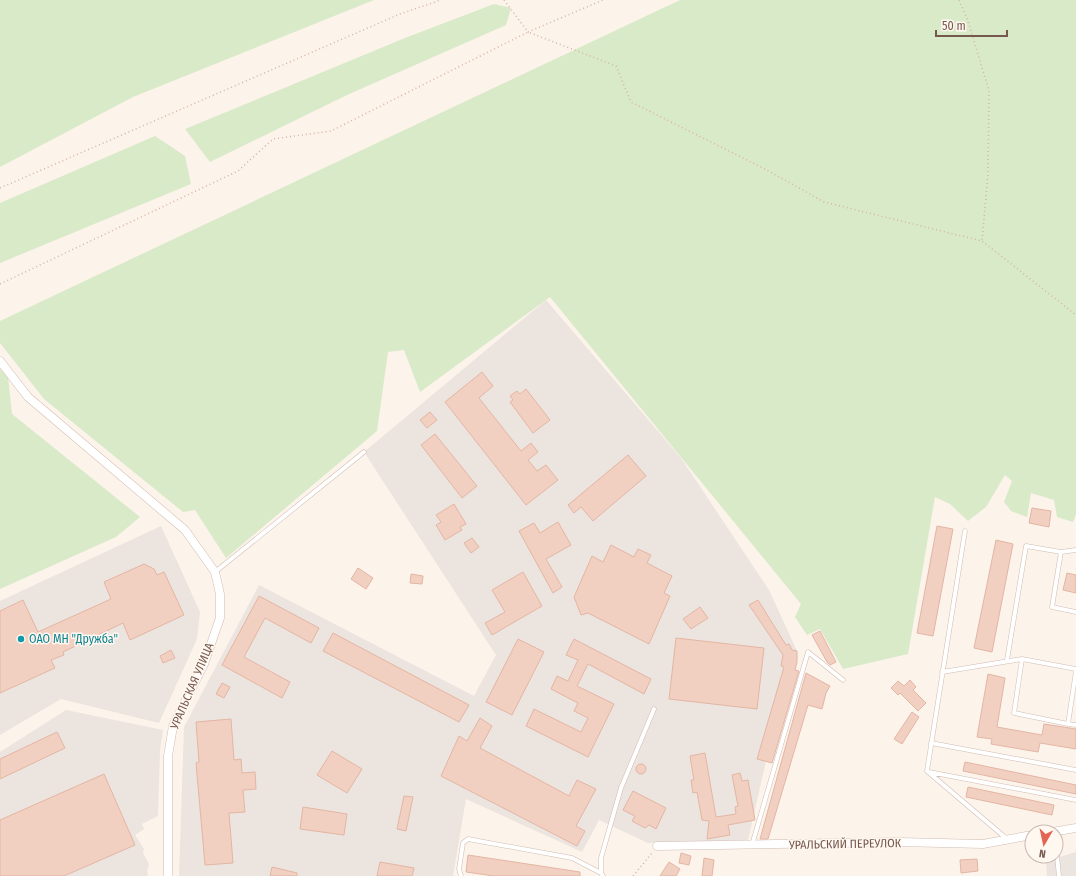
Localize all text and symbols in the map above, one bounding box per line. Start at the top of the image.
scale bar [936,12,1007,38]
text: 50 m [942,19,966,33]
place label: ОАО МН "Дружба" [29,632,118,646]
marker: ОАО МН "Дружба" [16,634,26,644]
street label: УРАЛЬСКАЯ УЛИЦА [167,640,217,732]
north arrow [1024,824,1064,864]
street label: УРАЛЬСКИЙ ПЕРЕУЛОК [788,835,902,852]
text: N [1038,846,1047,860]

